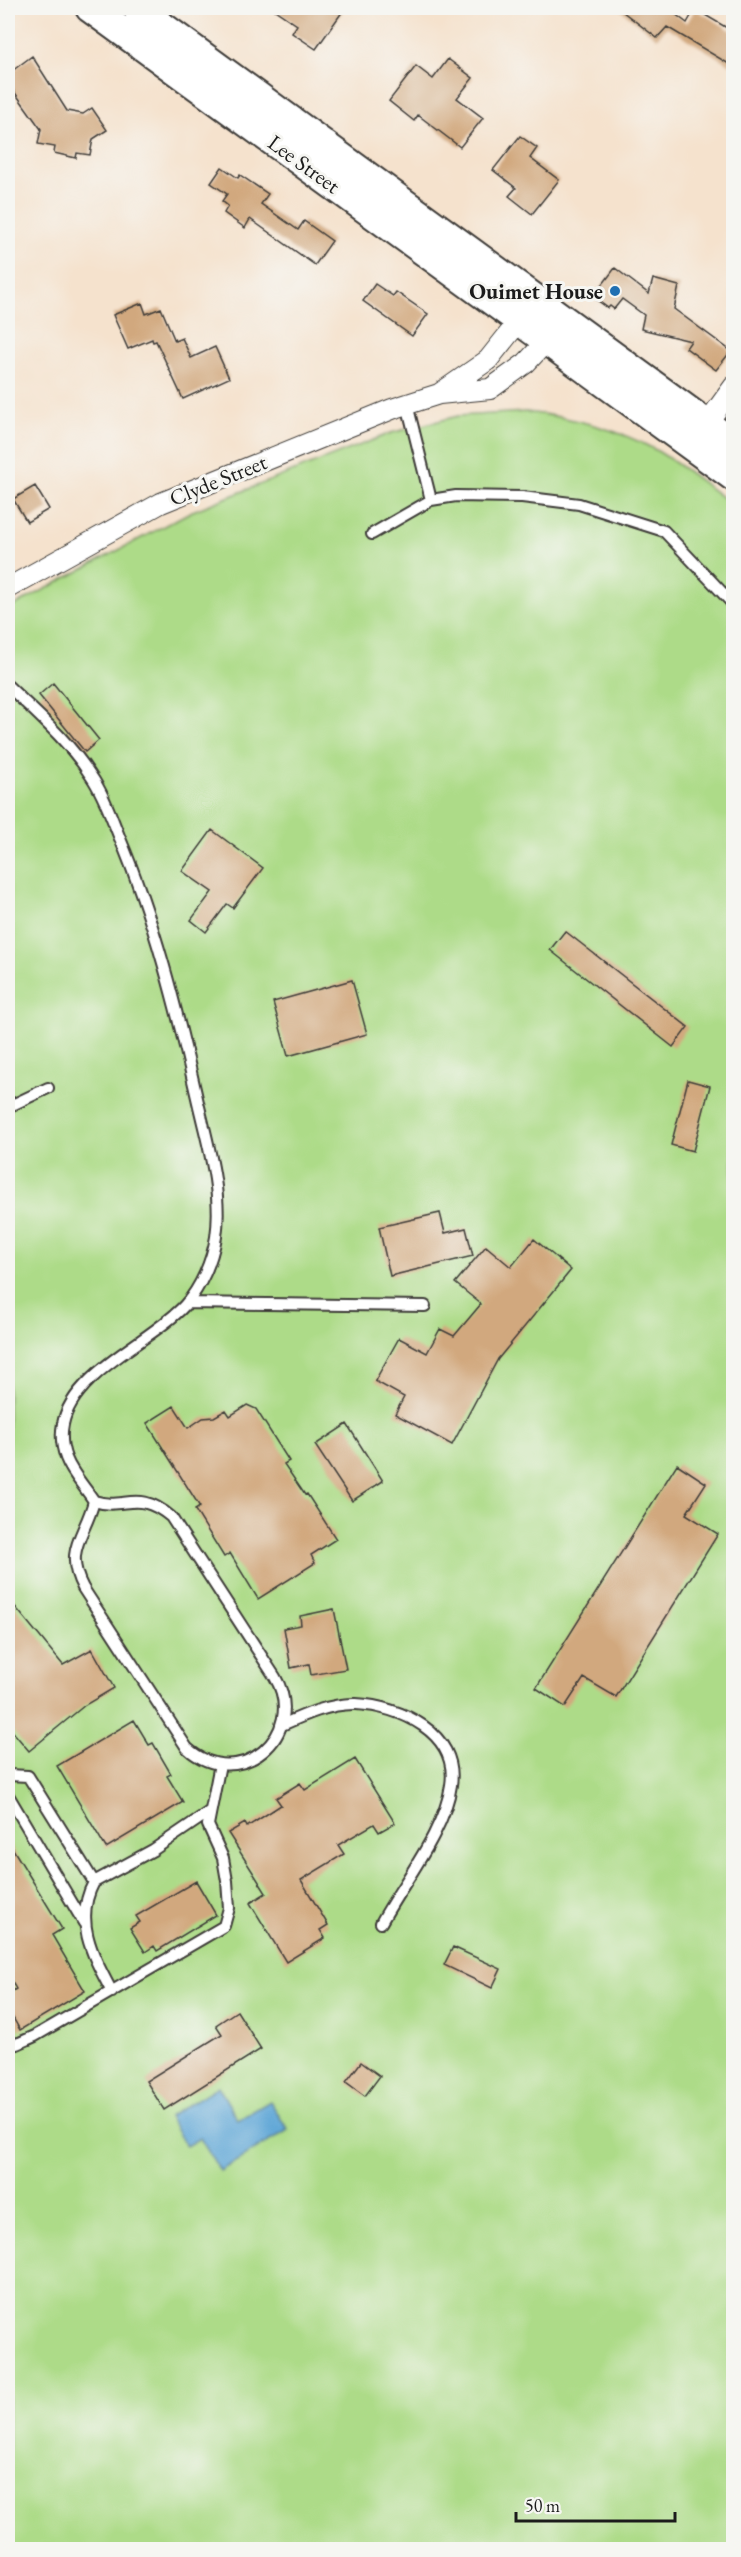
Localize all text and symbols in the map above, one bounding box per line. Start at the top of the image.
street label: Lee Street [262,128,346,200]
place label: Ouimet House [469,277,603,306]
marker: Ouimet House [608,284,622,298]
street label: Clyde Street [165,447,271,513]
scale bar [516,2485,675,2523]
text: 50 m [525,2494,560,2517]

